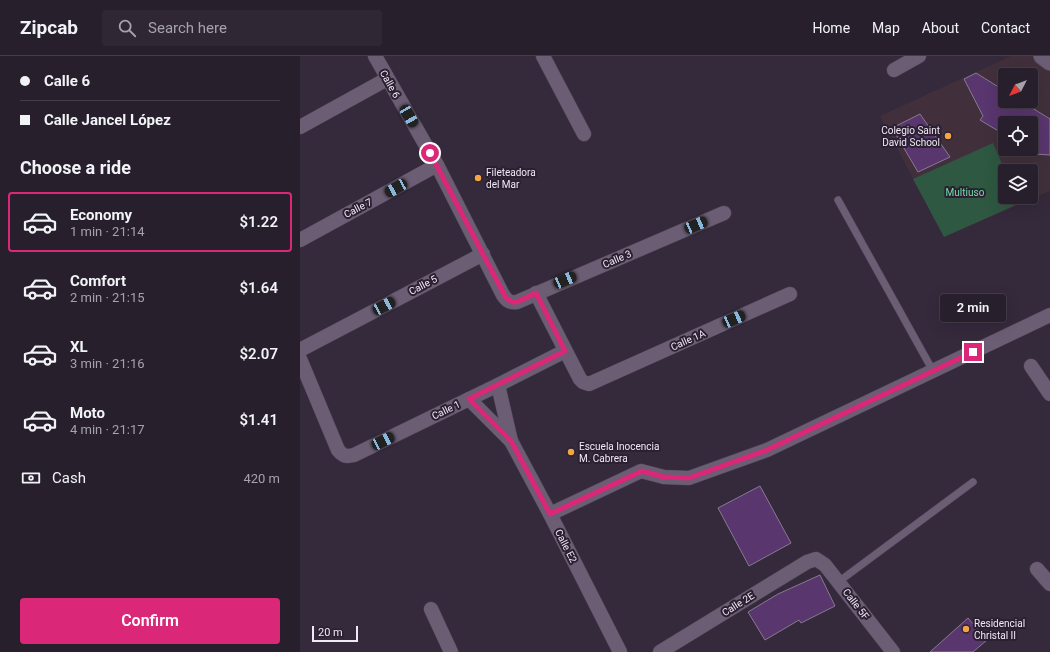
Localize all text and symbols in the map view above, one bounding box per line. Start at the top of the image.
search box [102,10,382,46]
text: Zipcab [20,16,78,39]
icon: search [116,17,138,39]
text: Search here [148,19,227,37]
text: Home [812,20,850,36]
text: Map [872,20,900,36]
text: About [922,20,959,36]
text: Contact [981,20,1030,36]
street label: Calle 6 [378,68,402,100]
north arrow [998,68,1038,108]
map controls [998,68,1038,204]
text: Calle 6 [44,72,90,90]
car [398,103,420,129]
text: Calle Jancel López [44,111,171,129]
button: locate [998,116,1038,156]
place label: Colegio Saint David School [881,125,940,148]
marker: Colegio Saint David School [943,131,953,141]
route start [421,144,439,162]
text: Choose a ride [20,157,131,178]
button: layers [998,164,1038,204]
place label: Fileteadora del Mar [486,167,536,190]
marker: Fileteadora del Mar [473,173,483,183]
car [383,177,409,199]
park label: Multiuso [946,187,985,198]
street label: Calle 7 [342,196,374,220]
icon: car [22,204,58,240]
text: Economy [70,206,132,224]
text: $1.22 [239,213,278,231]
car [683,215,709,235]
text: 1 min · 21:14 [70,224,145,239]
street label: Calle 3 [601,248,633,270]
icon: car [22,270,58,306]
car [552,270,578,290]
text: Comfort [70,272,126,290]
street label: Calle 5 [407,273,439,297]
text: $1.64 [239,279,278,297]
text: 2 min · 21:15 [70,290,145,305]
callout: 2 min [940,294,1006,322]
car [371,295,397,317]
text: 2 min [957,300,989,315]
car [721,309,747,329]
street label: Calle 1A [669,327,707,352]
icon: car [22,336,58,372]
text: XL [70,338,88,356]
route end [964,343,982,361]
text: $2.07 [239,345,278,363]
text: 3 min · 21:16 [70,356,145,371]
street label: Calle 1 [430,398,462,422]
icon: car [22,402,58,438]
text: Moto [70,404,105,422]
text: $1.41 [239,411,278,429]
text: 4 min · 21:17 [70,422,145,437]
car [370,430,396,452]
place label: Escuela Inocencia M. Cabrera [579,441,659,464]
marker: Escuela Inocencia M. Cabrera [566,447,576,457]
icon: cash [20,467,42,489]
text: Cash [52,469,86,487]
text: 420 m [243,471,280,486]
street label: Calle E2 [553,528,579,565]
street label: Calle 5F [841,587,872,622]
street label: Calle 2E [720,590,756,618]
button: Confirm [20,598,280,644]
place label: Residencial Christal II [974,618,1025,641]
scale bar [312,624,358,643]
marker: Residencial Christal II [961,624,971,634]
text: 20 m [318,626,343,639]

